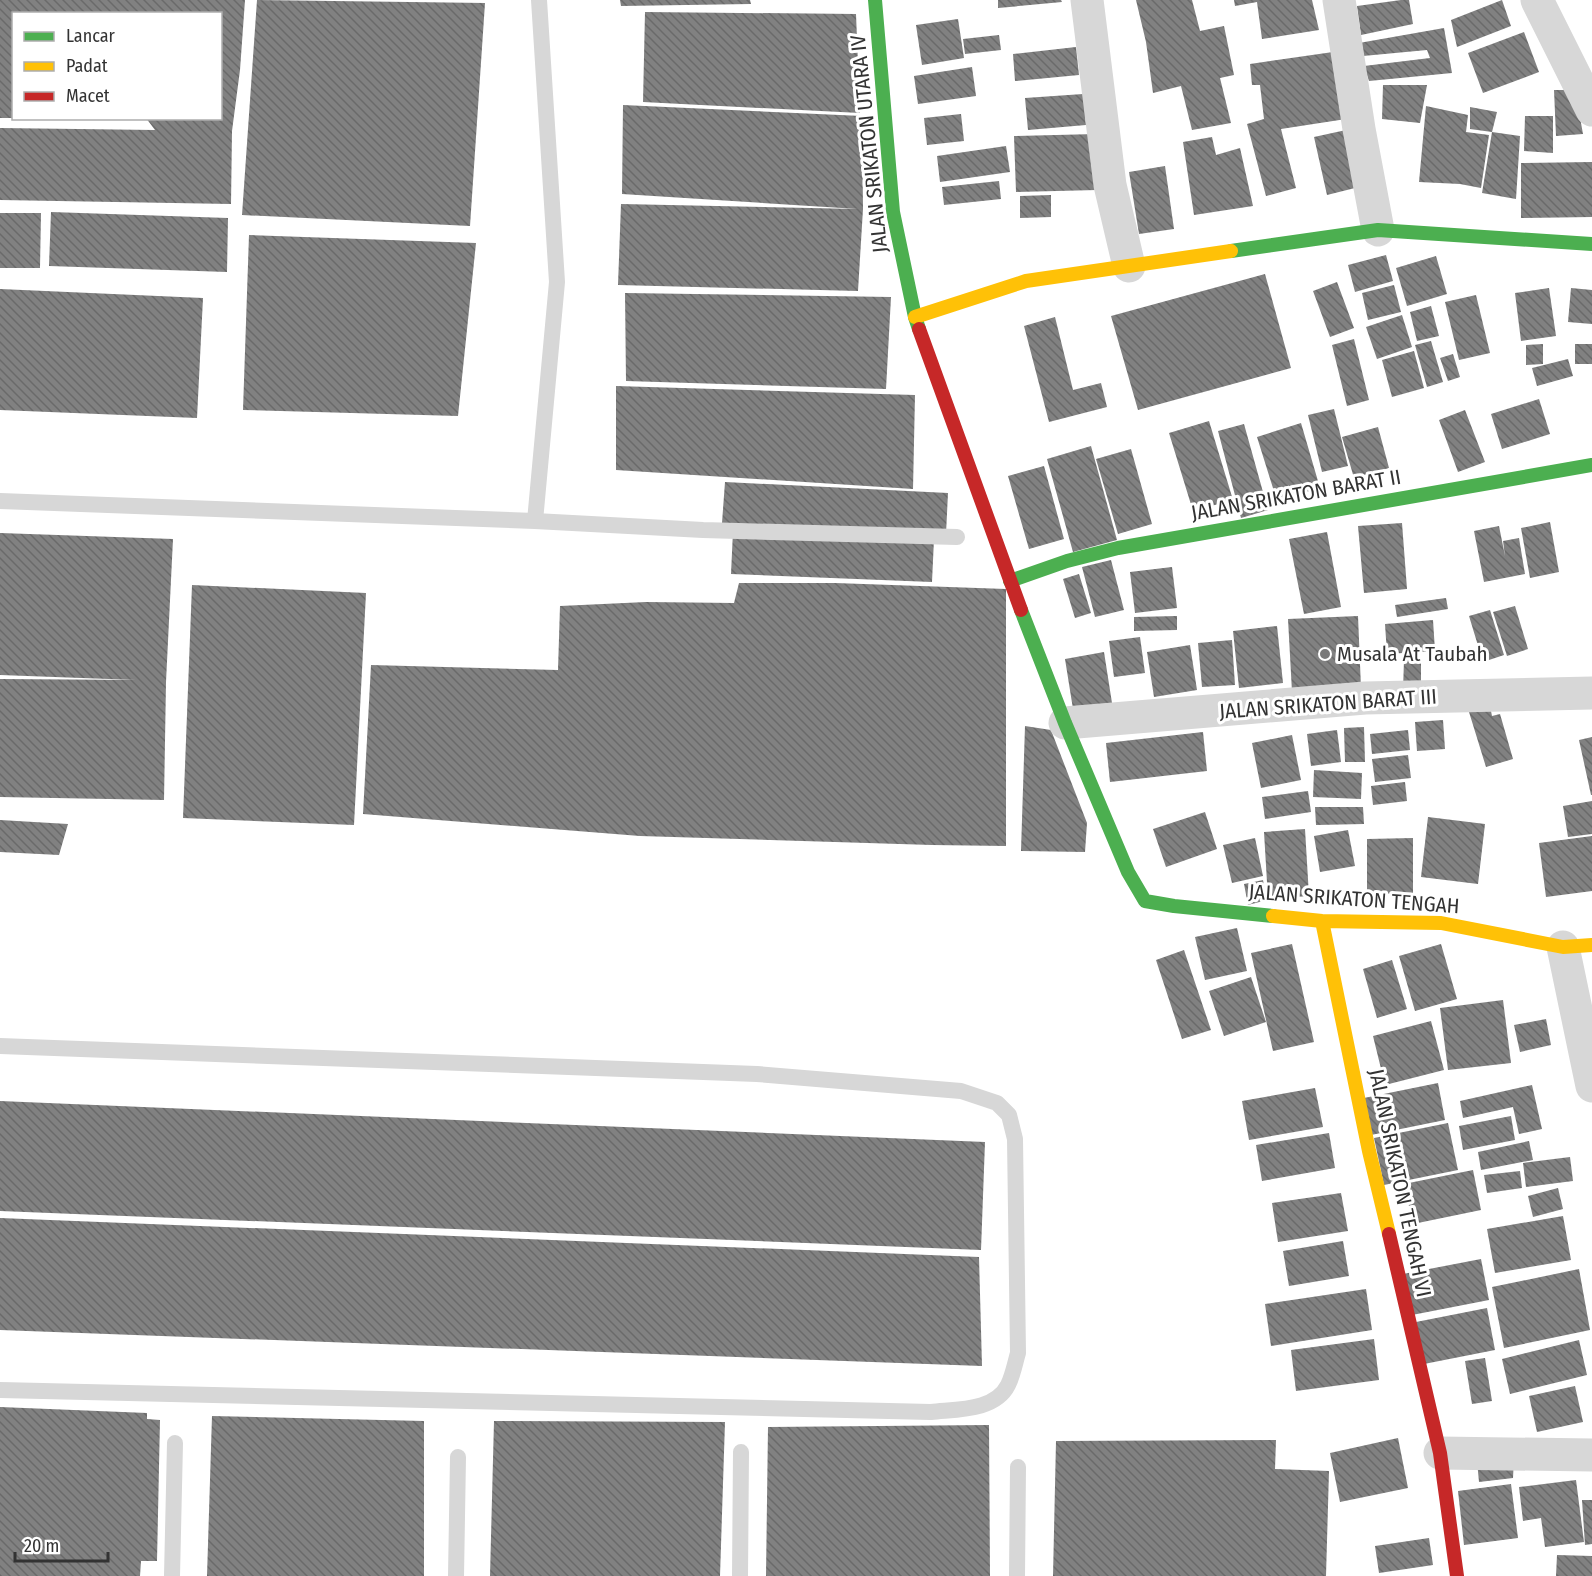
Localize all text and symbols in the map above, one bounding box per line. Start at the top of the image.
legend [12,12,222,120]
text: Lancar [66,25,115,47]
street label: JALAN SRIKATON UTARA IV [845,34,893,254]
text: Padat [66,55,108,77]
text: Macet [66,85,110,107]
street label: JALAN SRIKATON BARAT II [1189,464,1403,526]
place label: Musala At Taubah [1337,641,1488,667]
marker: Musala At Taubah [1318,647,1332,661]
street label: JALAN SRIKATON BARAT III [1218,683,1438,725]
street label: JALAN SRIKATON TENGAH [1248,879,1460,919]
street label: JALAN SRIKATON TENGAH VI [1363,1067,1437,1299]
scale bar [15,1525,108,1563]
text: 20 m [24,1535,59,1557]

